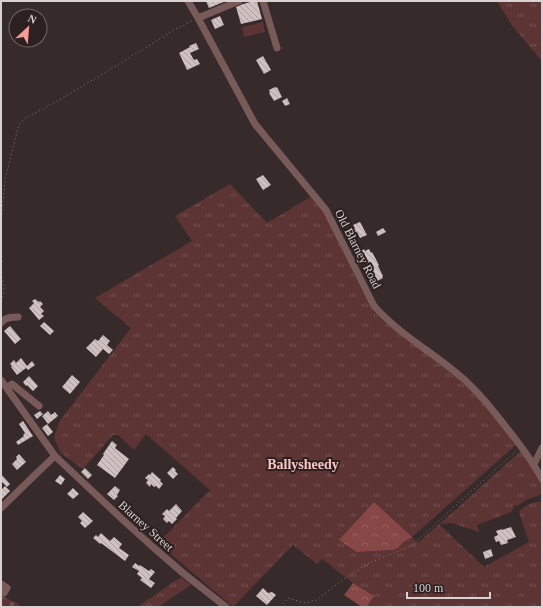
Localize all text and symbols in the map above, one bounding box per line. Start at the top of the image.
north arrow [8,8,48,48]
text: N [26,12,39,26]
street label: Old Blarney Road [332,207,384,291]
district label: Ballysheedy [267,457,339,472]
street label: Blarney Street [116,498,177,555]
scale bar [407,574,490,600]
text: 100 m [413,581,444,595]

